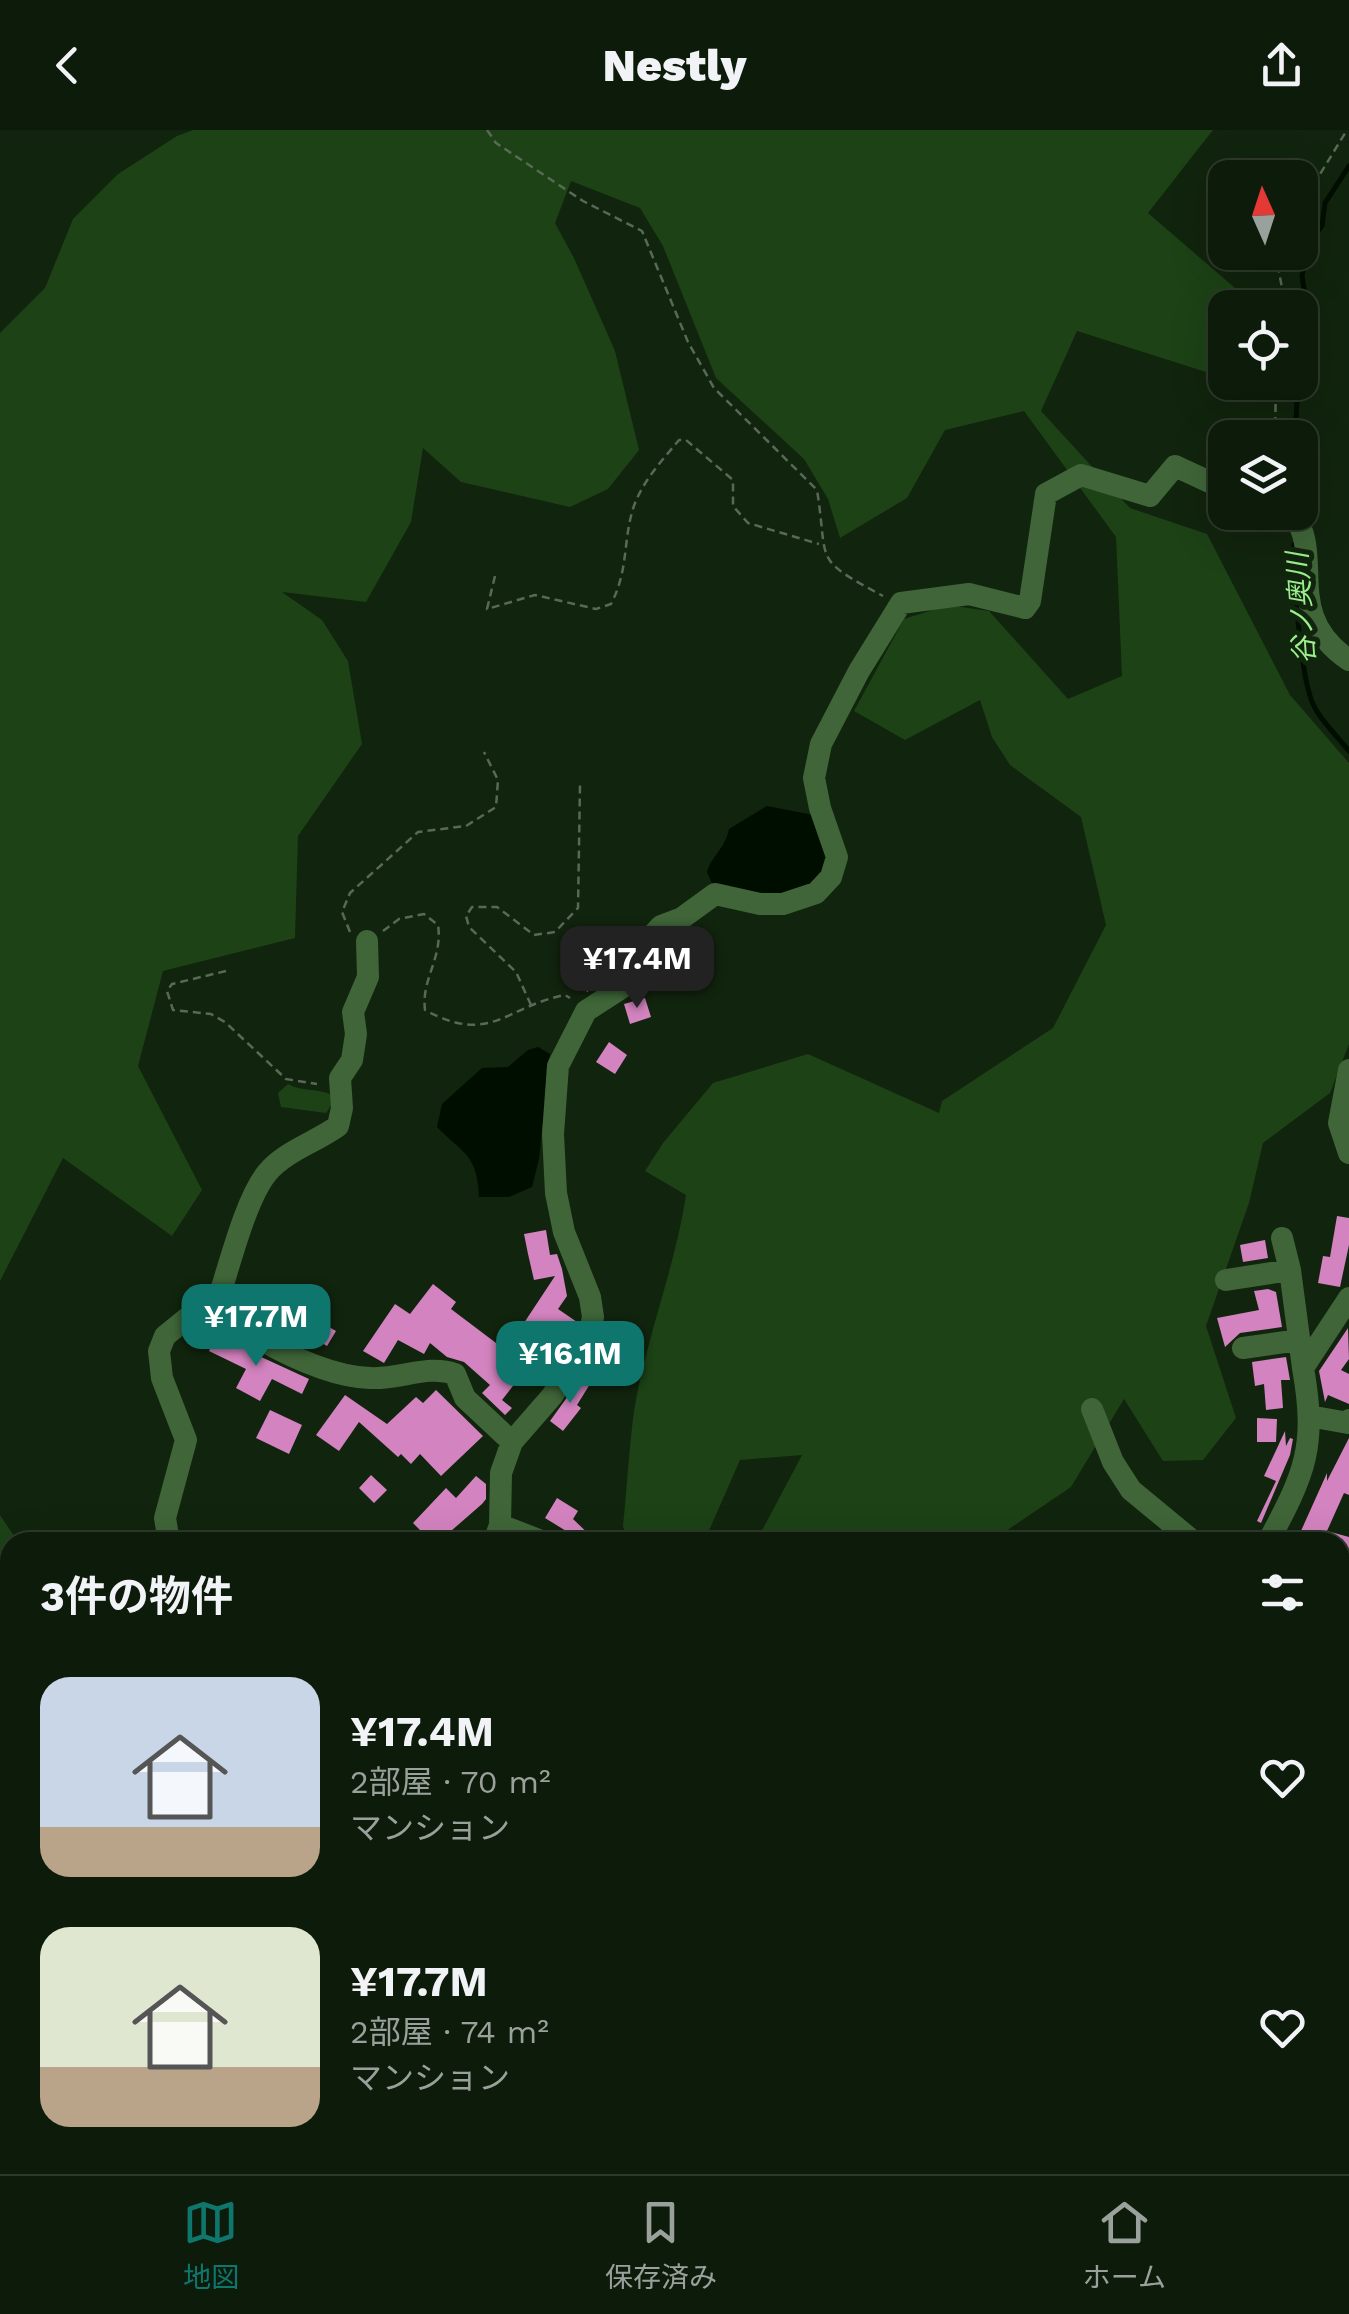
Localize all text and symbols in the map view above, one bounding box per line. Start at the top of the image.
icon: back [40,38,95,93]
icon: share [1254,38,1309,93]
text: Nestly [602,39,747,92]
north arrow [1208,160,1318,270]
map controls [1208,160,1318,530]
button: locate [1208,290,1318,400]
button: layers [1208,420,1318,530]
water label: 谷ノ奥川 [1280,548,1321,665]
pin: ¥17.4M [556,926,718,1011]
text: ¥17.4M [582,939,692,977]
pin: ¥17.7M [175,1284,337,1369]
text: ¥17.7M [204,1297,309,1335]
pin: ¥16.1M [489,1321,651,1406]
text: ¥16.1M [518,1334,622,1372]
icon: filters [1255,1565,1310,1620]
text: 3件の物件 [40,1572,233,1621]
text: ¥17.4M [350,1707,494,1756]
icon: home [120,1717,240,1837]
icon: heart [1255,1750,1310,1805]
text: 2部屋 · 70 m² [350,1763,551,1801]
text: マンション [350,1809,510,1847]
text: ¥17.7M [350,1957,488,2006]
icon: home [120,1967,240,2087]
icon: heart [1255,2000,1310,2055]
text: 2部屋 · 74 m² [350,2013,549,2051]
text: マンション [350,2059,510,2097]
tab: 地図 [183,2195,239,2295]
tab: 保存済み [605,2195,717,2295]
tab: ホーム [1083,2195,1166,2295]

